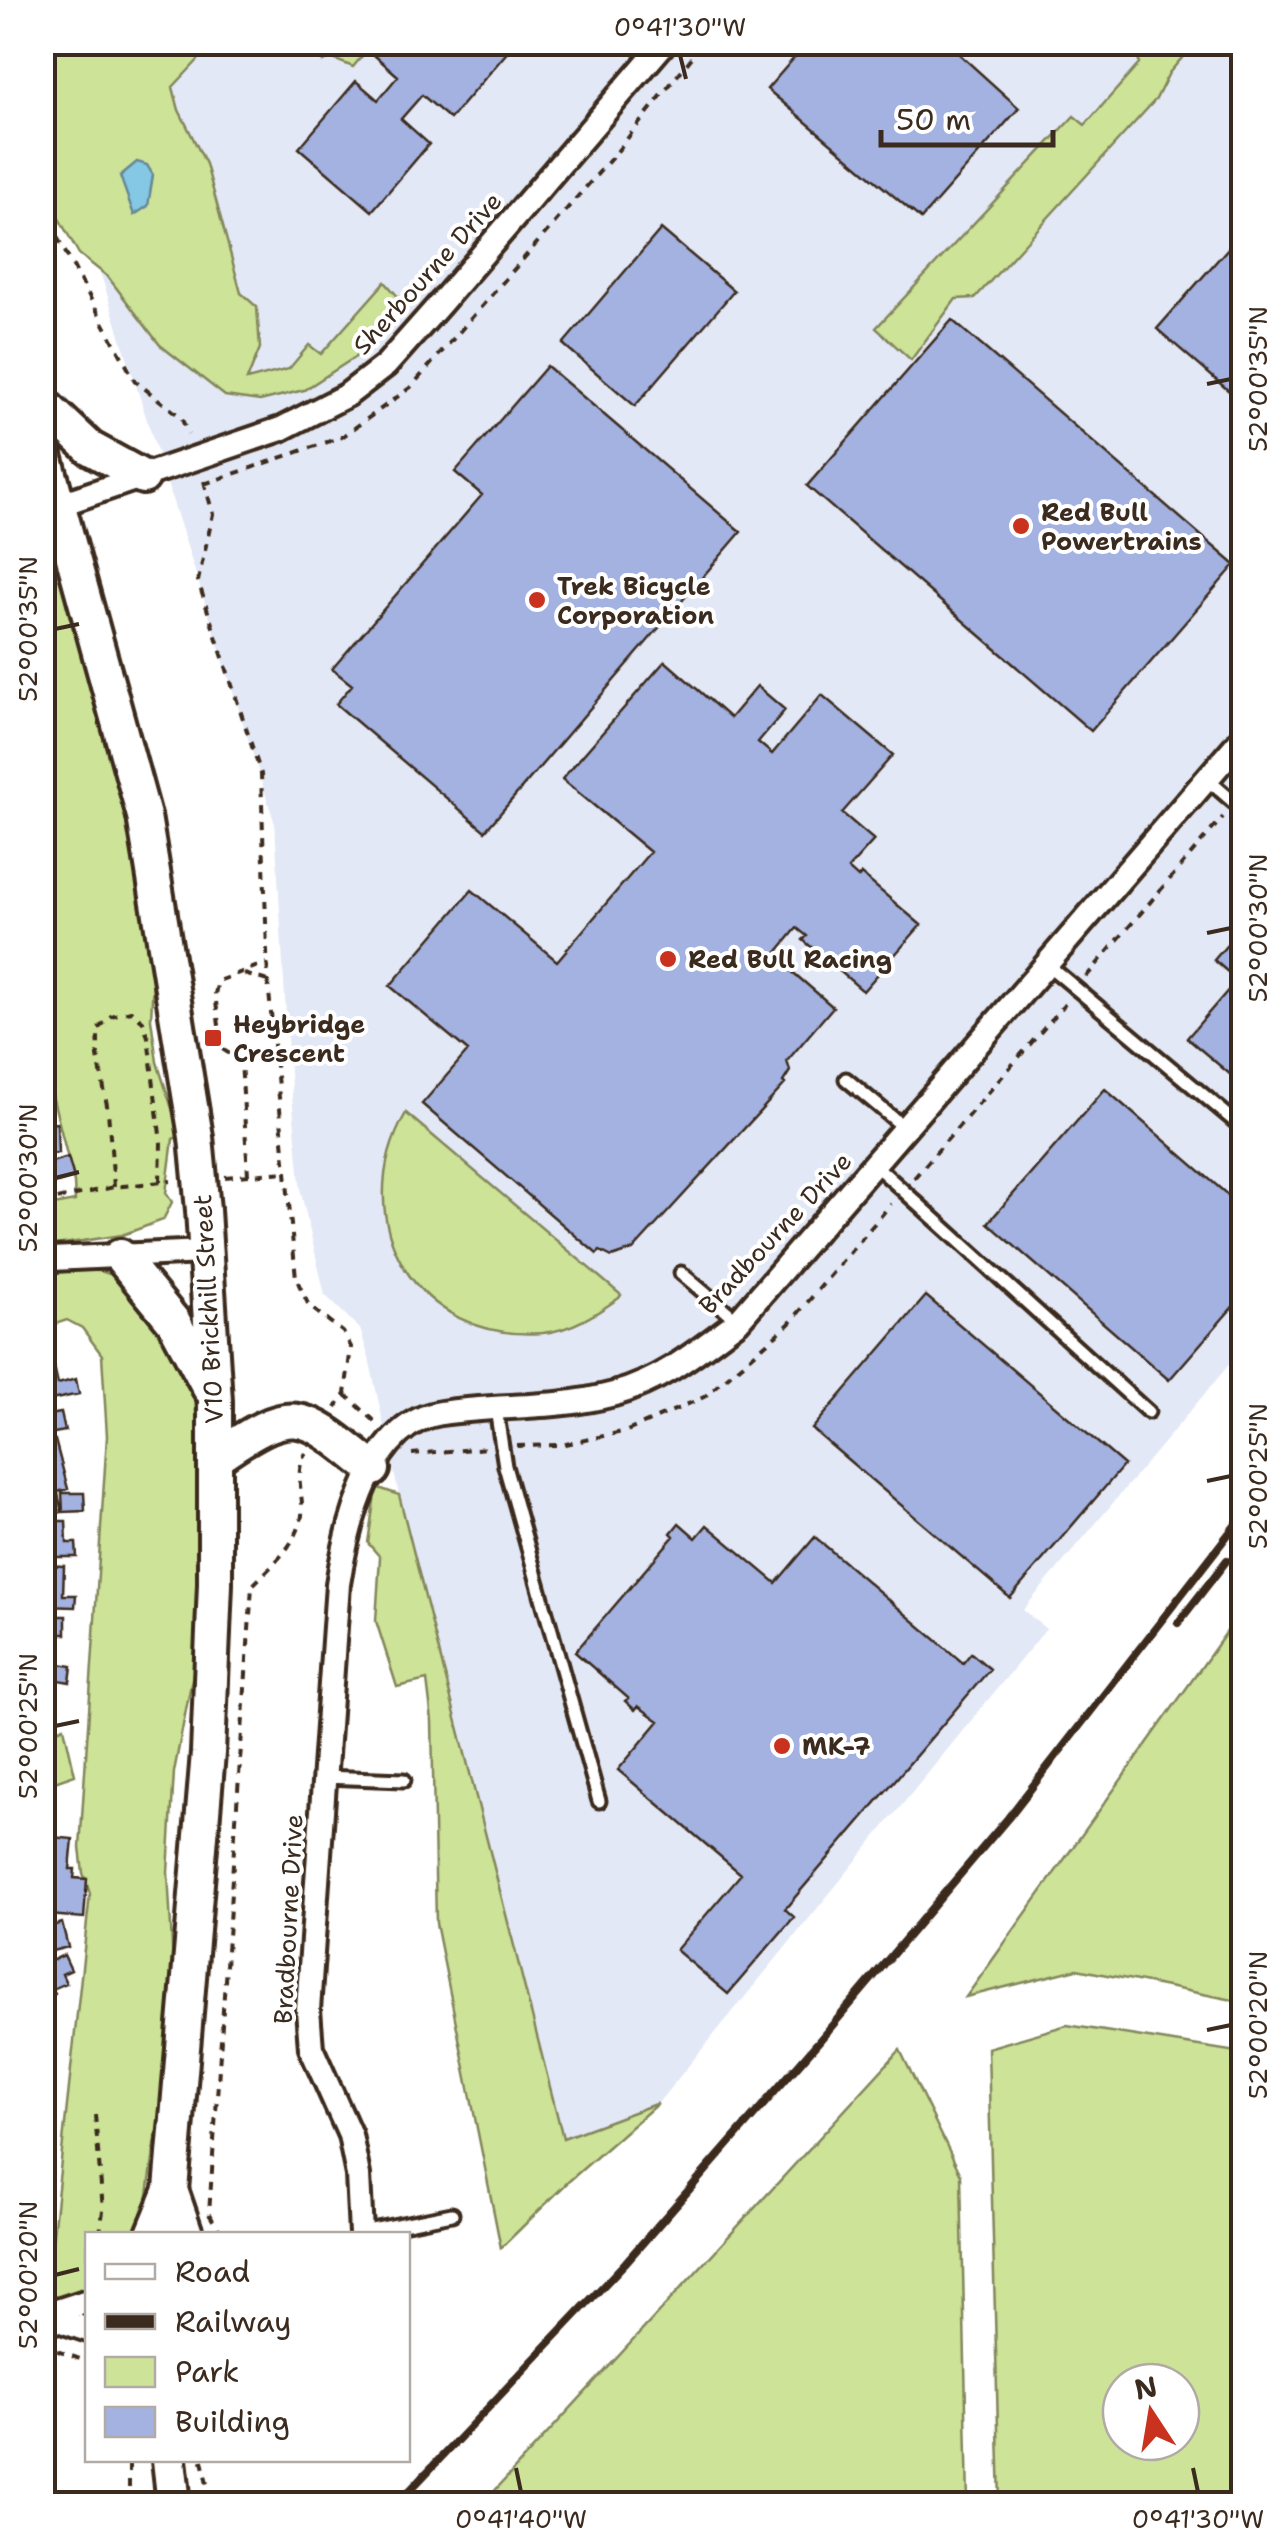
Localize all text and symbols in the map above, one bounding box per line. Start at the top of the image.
text: 0°41'30"W [614,10,746,44]
scale bar [881,85,1054,147]
text: 50 m [896,99,971,140]
street label: Sherbourne Drive [345,184,509,362]
text: 52°00'35"N [1241,306,1275,452]
place label: Red Bull Powertrains [1041,495,1202,558]
marker: Red Bull Powertrains [1010,515,1032,537]
text: 52°00'35"N [11,556,45,702]
place label: Trek Bicycle Corporation [557,569,714,632]
marker: Trek Bicycle Corporation [526,589,548,611]
text: 52°00'30"N [1241,854,1275,1002]
place label: Red Bull Racing [688,942,892,976]
marker: Red Bull Racing [657,948,679,970]
place label: Heybridge Crescent [233,1007,365,1070]
marker: Heybridge Crescent [202,1027,224,1049]
text: 52°00'30"N [11,1104,45,1252]
street label: Bradbourne Drive [691,1145,859,1321]
street label: V10 Brickhill Street [185,1193,231,1425]
text: 52°00'25"N [1241,1403,1275,1549]
text: 52°00'25"N [11,1653,45,1799]
place label: MK-7 [802,1729,870,1763]
marker: MK-7 [771,1735,793,1757]
street label: Bradbourne Drive [266,1813,310,2025]
text: 52°00'20"N [1241,1951,1275,2099]
text: 52°00'20"N [11,2201,45,2349]
legend [85,2232,410,2462]
text: Road [175,2251,250,2292]
text: Railway [175,2301,291,2342]
text: Park [175,2351,239,2392]
north arrow [1101,2362,1201,2462]
text: N [1131,2367,1161,2408]
text: Building [175,2401,290,2442]
text: 0°41'40"W [455,2502,587,2536]
text: 0°41'30"W [1132,2502,1264,2536]

